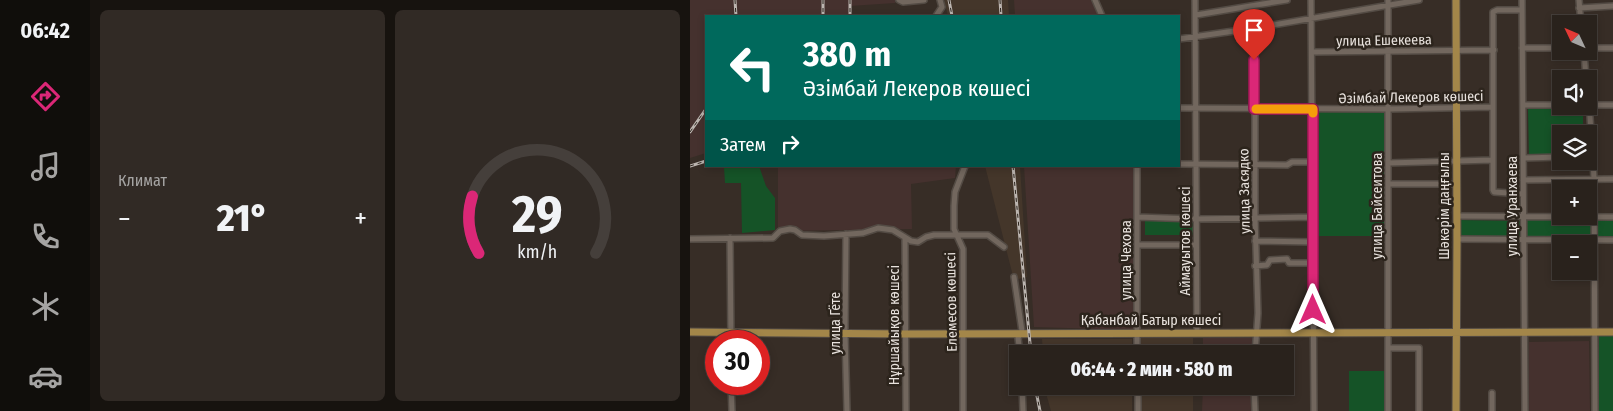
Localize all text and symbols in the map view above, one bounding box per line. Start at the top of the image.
pin [1233,9,1275,60]
north arrow [1552,15,1598,60]
map controls [1552,15,1597,280]
icon: arrive [1240,16,1268,44]
text: 06:42 [20,17,70,44]
street label: улица Ешекеева [1336,31,1432,50]
text: 380 m [803,33,891,75]
icon: left [720,35,785,100]
button: sound [1552,70,1597,115]
text: Әзімбай Лекеров көшесі [803,75,1031,102]
icon: directions [28,79,63,114]
street label: Әзімбай Лекеров көшесі [1338,88,1484,107]
button: layers [1552,125,1597,170]
icon: right [776,130,804,158]
text: Затем [720,133,766,156]
street label: улица Засядко [1235,148,1254,234]
icon: music [28,149,63,184]
street label: Шәкәрім даңғылы [1436,152,1453,260]
street label: улица Байсеитова [1369,153,1386,259]
street label: улица Уранхаева [1504,156,1521,256]
text: Климат [118,171,167,190]
button: + [1552,180,1597,225]
text: 29 [511,183,563,246]
street label: Аймауытов көшесі [1177,187,1194,295]
text: 21° [217,195,268,241]
text: − [118,202,131,235]
text: + [354,202,367,235]
icon: phone [28,219,63,254]
street label: улица Чехова [1118,220,1135,300]
button: − [1552,235,1597,280]
text: km/h [518,241,557,263]
street label: Елемесов көшесі [942,252,961,352]
street label: Нұршайықов көшесі [886,265,903,385]
position arrow [1286,283,1338,335]
icon: climate [28,289,63,324]
street label: улица Гёте [827,292,844,354]
street label: Қабанбай Батыр көшесі [1081,312,1221,329]
speed limit sign: 30 [705,330,770,395]
text: 06:44 · 2 мин · 580 m [1071,358,1232,381]
icon: car [28,359,63,394]

